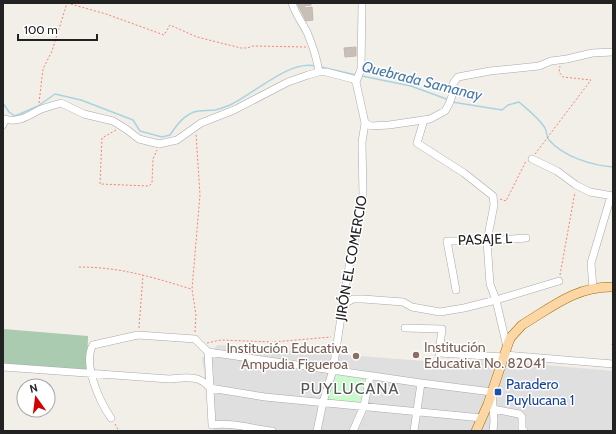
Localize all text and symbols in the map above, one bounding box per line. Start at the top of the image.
scale bar [18,16,97,42]
text: 100 m [24,22,58,37]
water label: Quebrada Samanay [360,57,485,105]
street label: JIRÓN EL COMERCIO [331,194,371,323]
street label: PASAJE L [458,229,512,249]
place label: Institución Educativa No. 82041 [424,338,546,372]
place label: Institución Educativa Ampudia Figueroa [226,339,348,373]
marker: Institución Educativa No. 82041 [411,350,421,360]
marker: Institución Educativa Ampudia Figueroa [351,351,361,361]
place label: Paradero Puylucana 1 [506,375,574,409]
north arrow [16,378,56,418]
district label: PUYLUCANA [301,379,399,398]
text: N [28,381,39,396]
marker: Paradero Puylucana 1 [493,387,503,397]

